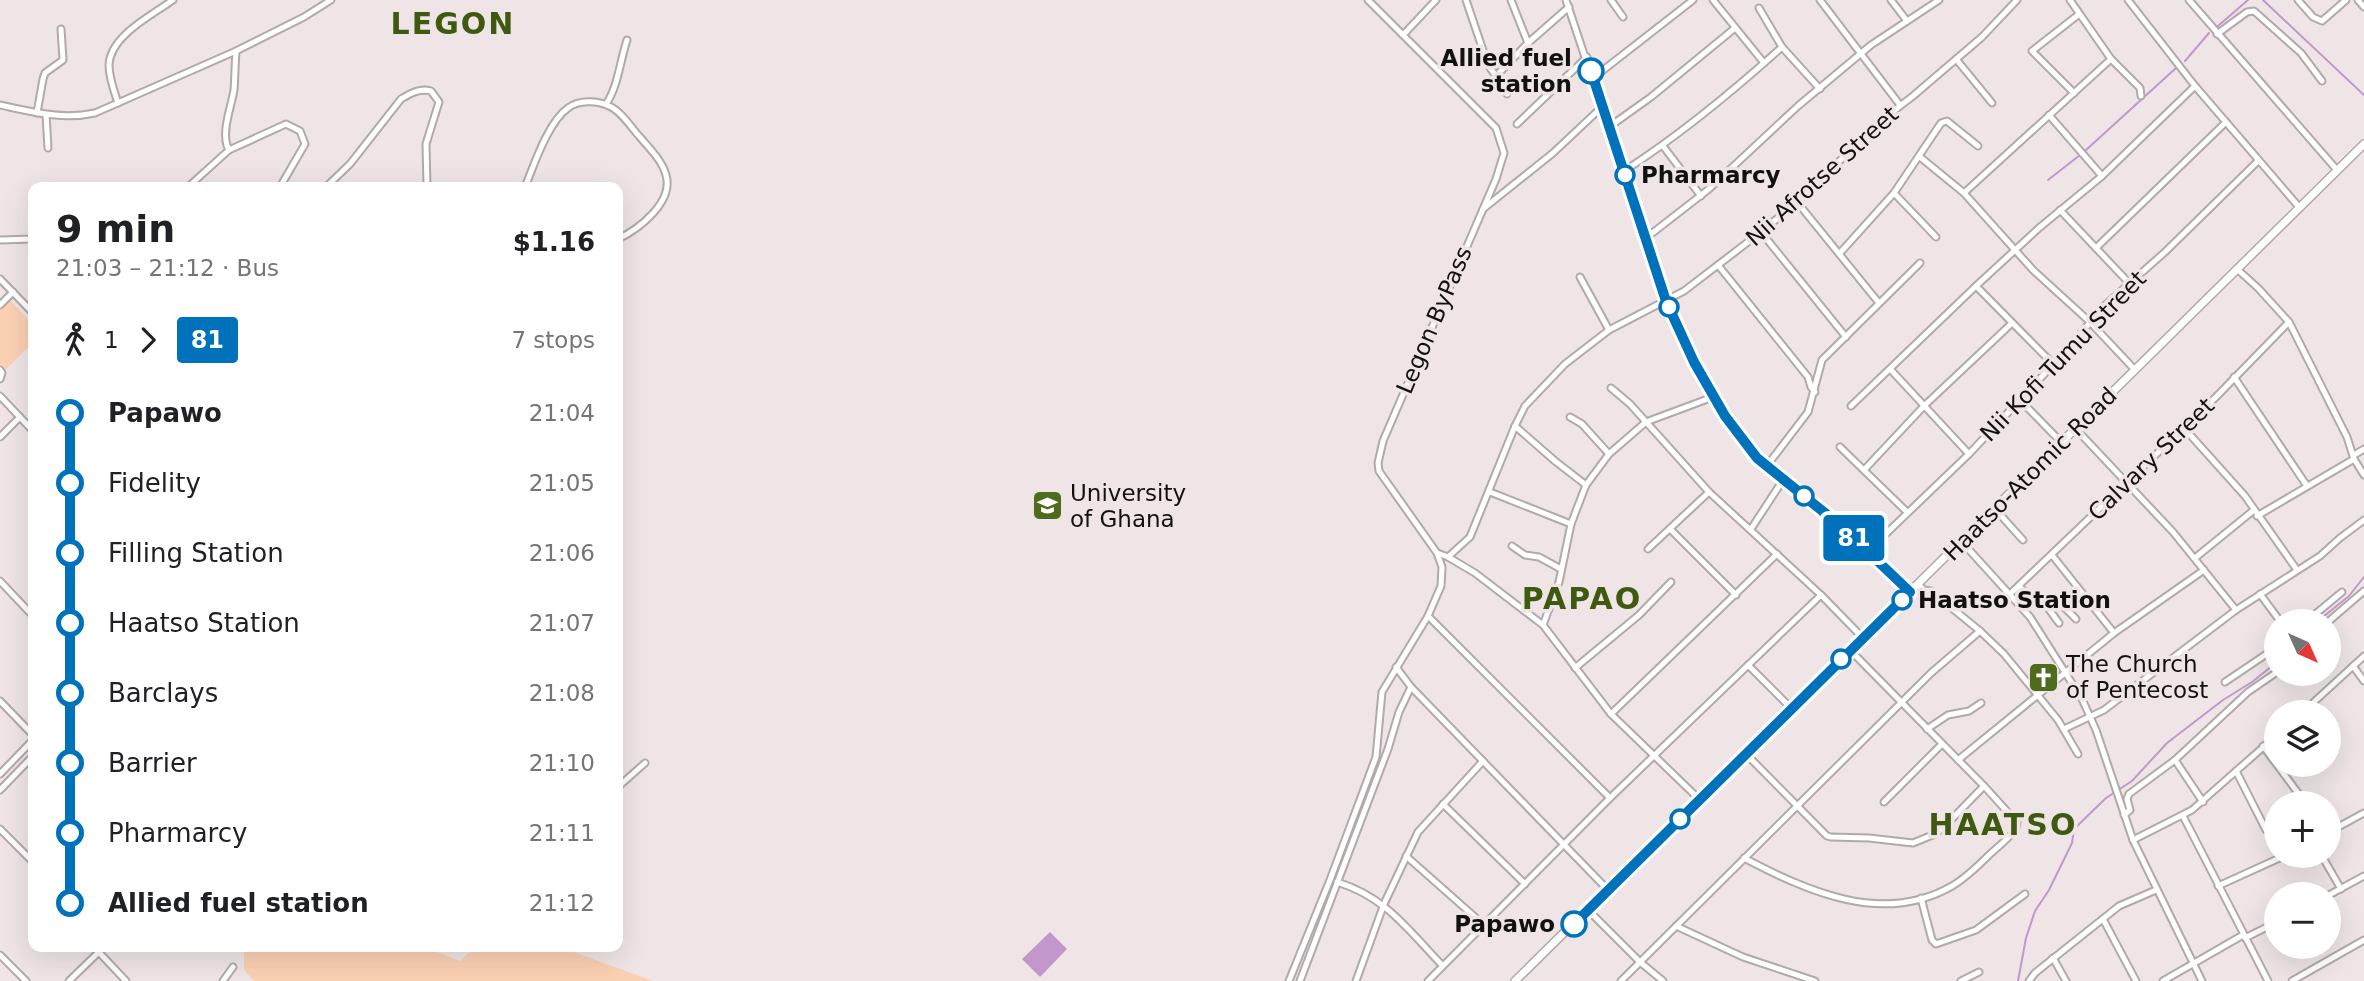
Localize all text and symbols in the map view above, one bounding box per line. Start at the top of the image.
district label: LEGON [391,6,515,41]
place label: Allied fuel station [1441,45,1572,97]
marker: Allied fuel station [1578,58,1604,84]
street label: Nii Afrotse Street [1741,101,1903,251]
place label: Pharmarcy [1641,162,1781,188]
marker: Pharmarcy [1615,165,1635,185]
text: 9 min [56,207,175,251]
text: $1.16 [513,227,595,257]
street label: Legon ByPass [1391,242,1477,398]
text: 21:03 – 21:12 · Bus [56,255,279,281]
street label: Nii Kofi Tumu Street [1975,266,2151,446]
unlabelled marker [1659,297,1679,317]
icon: walk [56,321,94,359]
icon: forward [129,321,167,359]
text: 81 [191,326,224,354]
text: 1 [104,327,119,353]
text: 7 stops [511,327,595,353]
street label: Haatso-Atomic Road [1938,382,2122,566]
street label: Calvary Street [2083,393,2219,525]
text: Papawo [108,398,222,428]
text: 21:04 [529,400,595,426]
text: Fidelity [108,468,201,498]
text: 21:05 [529,470,595,496]
place label: University of Ghana [1070,480,1186,532]
unlabelled marker [1794,486,1814,506]
school or university icon: University of Ghana [1030,489,1064,523]
line badge: 81 [1822,515,1885,561]
text: 81 [1837,524,1871,552]
text: Filling Station [108,538,284,568]
text: 21:06 [529,540,595,566]
district label: PAPAO [1522,581,1642,616]
place label: Haatso Station [1918,587,2111,613]
marker: Haatso Station [1892,590,1912,610]
text: Haatso Station [108,608,300,638]
north arrow [2264,609,2342,686]
map controls [2264,609,2341,959]
text: 21:07 [529,610,595,636]
unlabelled marker [1831,649,1851,669]
place label: The Church of Pentecost [2065,651,2208,703]
church icon: The Church of Pentecost [2026,660,2060,694]
text: Barclays [108,678,218,708]
text: 21:08 [529,680,595,706]
button: layers [2264,700,2341,777]
text: Barrier [108,748,197,778]
text: 21:10 [529,750,595,776]
button: + [2264,791,2341,868]
district label: HAATSO [1929,807,2077,842]
unlabelled marker [1670,809,1690,829]
text: Pharmarcy [108,818,247,848]
text: 21:11 [529,820,595,846]
button: − [2264,882,2341,959]
text: Allied fuel station [108,888,369,918]
text: 21:12 [529,890,595,916]
place label: Papawo [1454,911,1555,937]
marker: Papawo [1561,911,1587,937]

